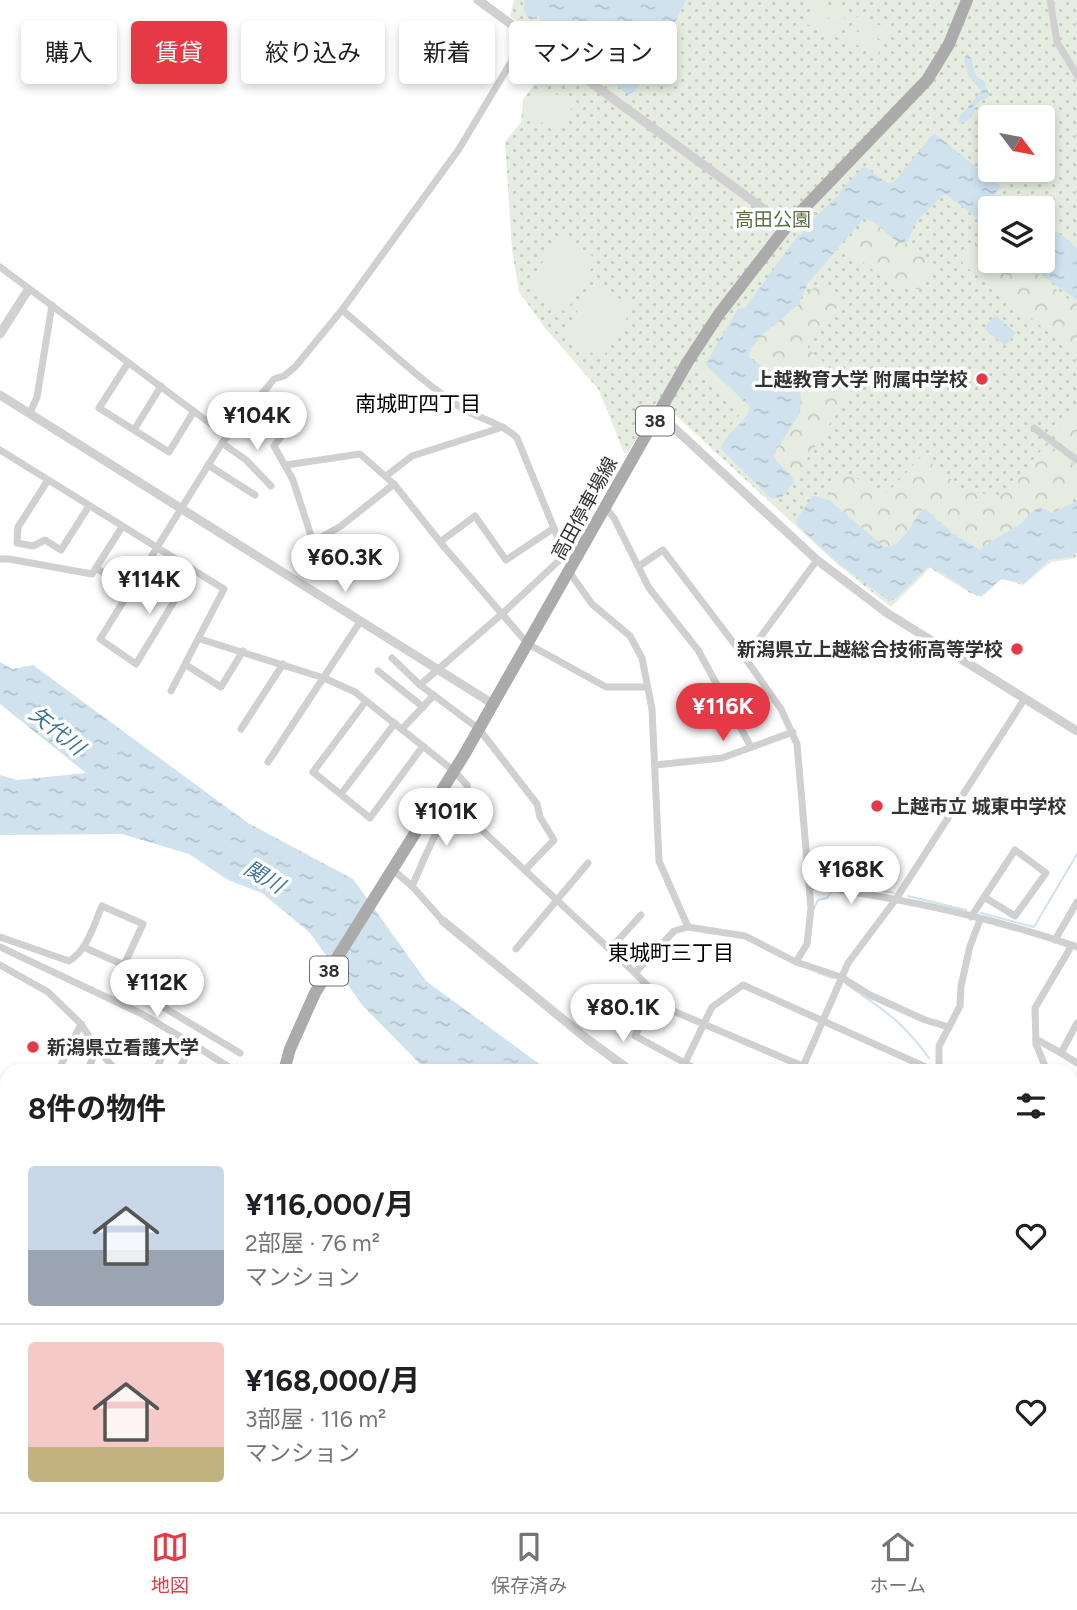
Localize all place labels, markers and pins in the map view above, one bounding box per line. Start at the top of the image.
place label: 上越教育大学 附属中学校 [754,368,968,391]
marker: 上越教育大学 附属中学校 [974,371,990,387]
pin: ¥104K [208,392,306,452]
pin: ¥60.3K [288,534,402,594]
pin: ¥114K [100,556,198,616]
place label: 新潟県立上越総合技術高等学校 [737,638,1003,661]
marker: 新潟県立上越総合技術高等学校 [1009,641,1025,657]
pin: ¥116K [674,684,772,743]
pin: ¥101K [397,788,495,848]
place label: 上越市立 城東中学校 [891,795,1067,818]
marker: 上越市立 城東中学校 [869,798,885,814]
pin: ¥168K [802,846,900,906]
pin: ¥112K [108,960,206,1019]
pin: ¥80.1K [566,984,680,1044]
place label: 新潟県立看護大学 [47,1036,199,1059]
marker: 新潟県立看護大学 [25,1039,41,1055]

